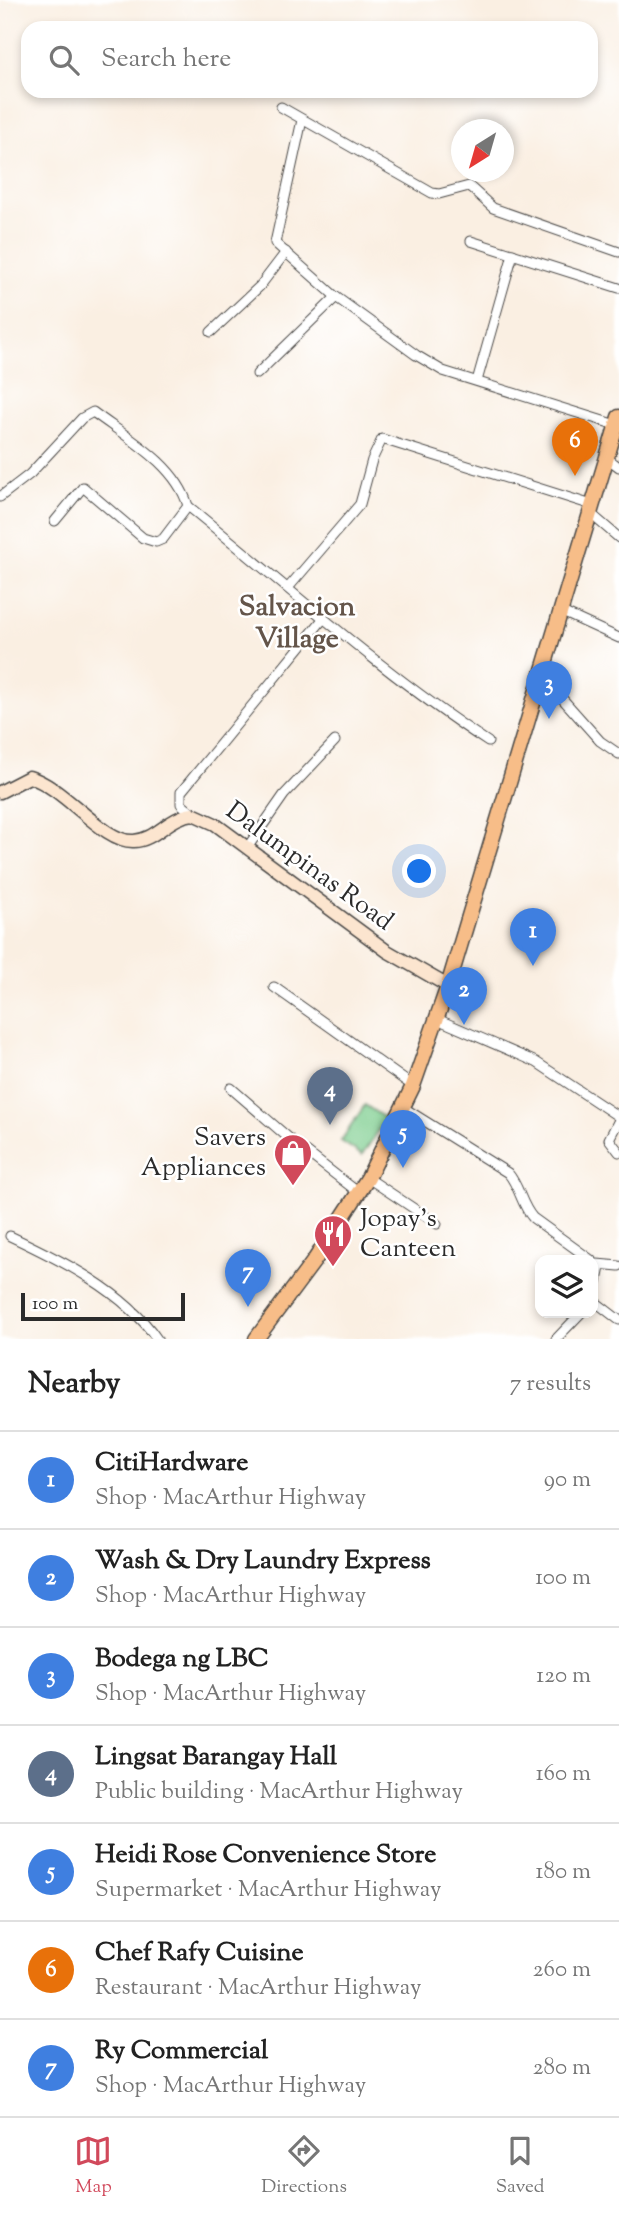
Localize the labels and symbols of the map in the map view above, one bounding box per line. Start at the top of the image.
north arrow [451,119,514,182]
pin: 6 [552,418,598,476]
district label: Salvacion Village [239,588,356,660]
pin: 3 [526,661,572,719]
street label: Dalumpinas Road [218,793,401,941]
your location [402,854,436,888]
pin: 1 [510,908,556,966]
pin: 2 [441,967,487,1025]
pin: 4 [307,1067,353,1125]
pin: 5 [380,1110,426,1168]
place label: Savers Appliances [141,1120,266,1187]
shop icon: Savers Appliances [272,1132,314,1187]
place label: Jopay's Canteen [358,1201,456,1268]
restaurant icon: Jopay's Canteen [312,1213,354,1268]
pin: 7 [225,1249,271,1307]
scale bar [21,1290,186,1322]

